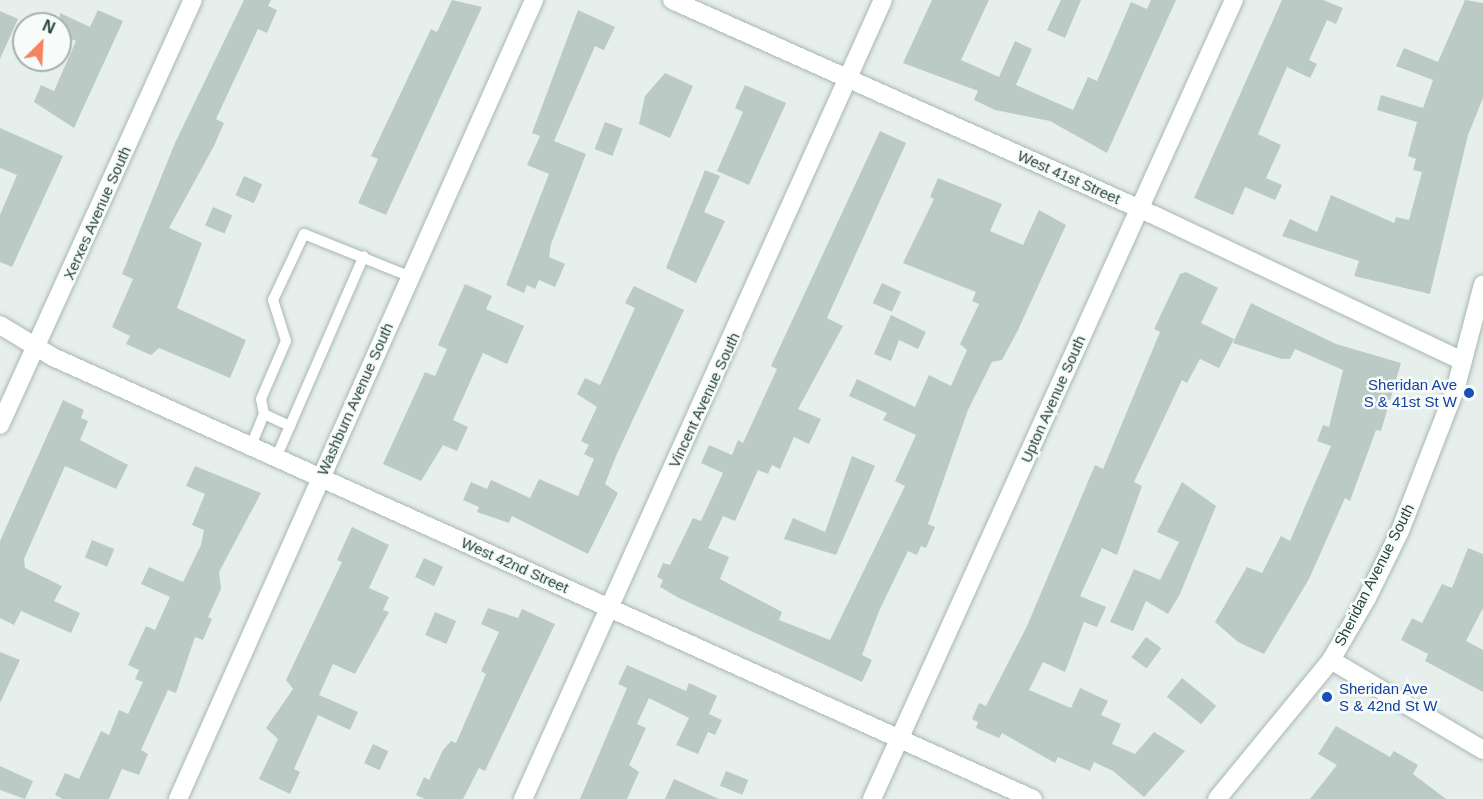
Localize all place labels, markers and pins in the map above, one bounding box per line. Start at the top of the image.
place label: Sheridan Ave S & 41st St W [1364,375,1457,410]
marker: Sheridan Ave S & 41st St W [1462,386,1476,400]
place label: Sheridan Ave S & 42nd St W [1339,679,1437,714]
marker: Sheridan Ave S & 42nd St W [1320,690,1334,704]

